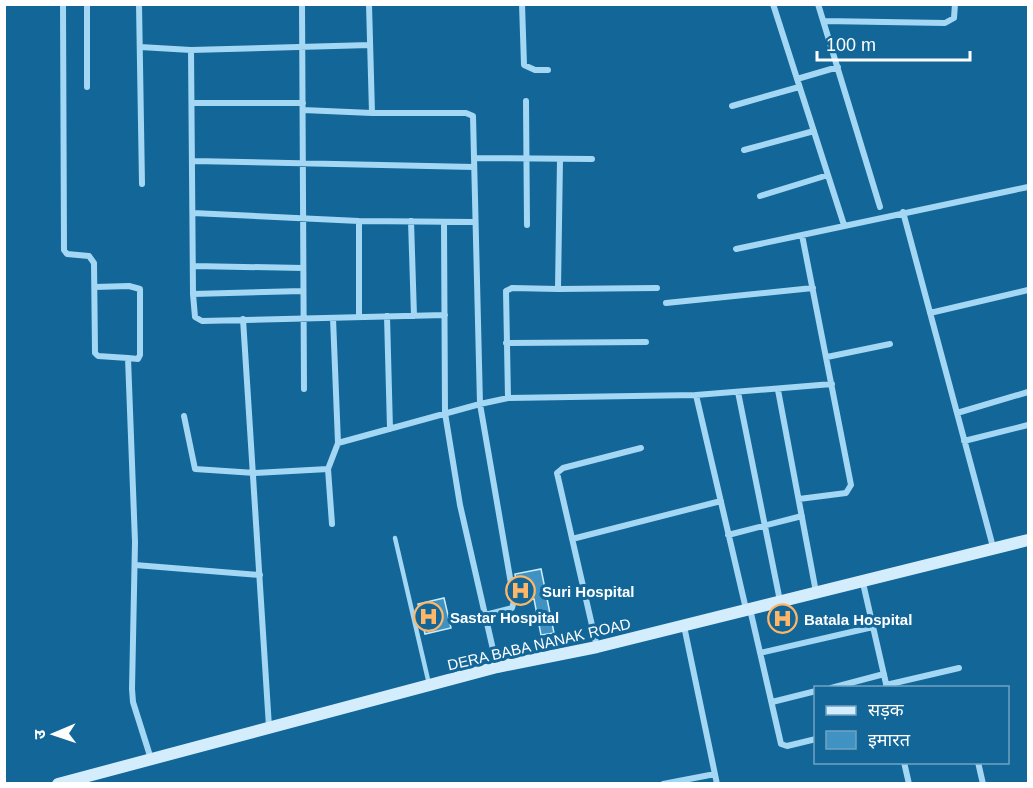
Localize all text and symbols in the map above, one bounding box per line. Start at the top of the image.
scale bar [817,24,970,62]
text: 100 m [826,35,876,55]
hospital icon: Suri Hospital [505,575,537,607]
place label: Suri Hospital [542,583,635,600]
hospital icon: Sastar Hospital [413,601,445,633]
hospital icon: Batala Hospital [767,603,799,635]
place label: Sastar Hospital [450,609,559,626]
place label: Batala Hospital [804,611,912,628]
street label: DERA BABA NANAK ROAD [446,615,632,673]
legend [814,686,1009,764]
text: सड़क [868,700,905,720]
north arrow [24,704,84,764]
text: उ [31,729,48,739]
text: इमारत [868,730,911,750]

